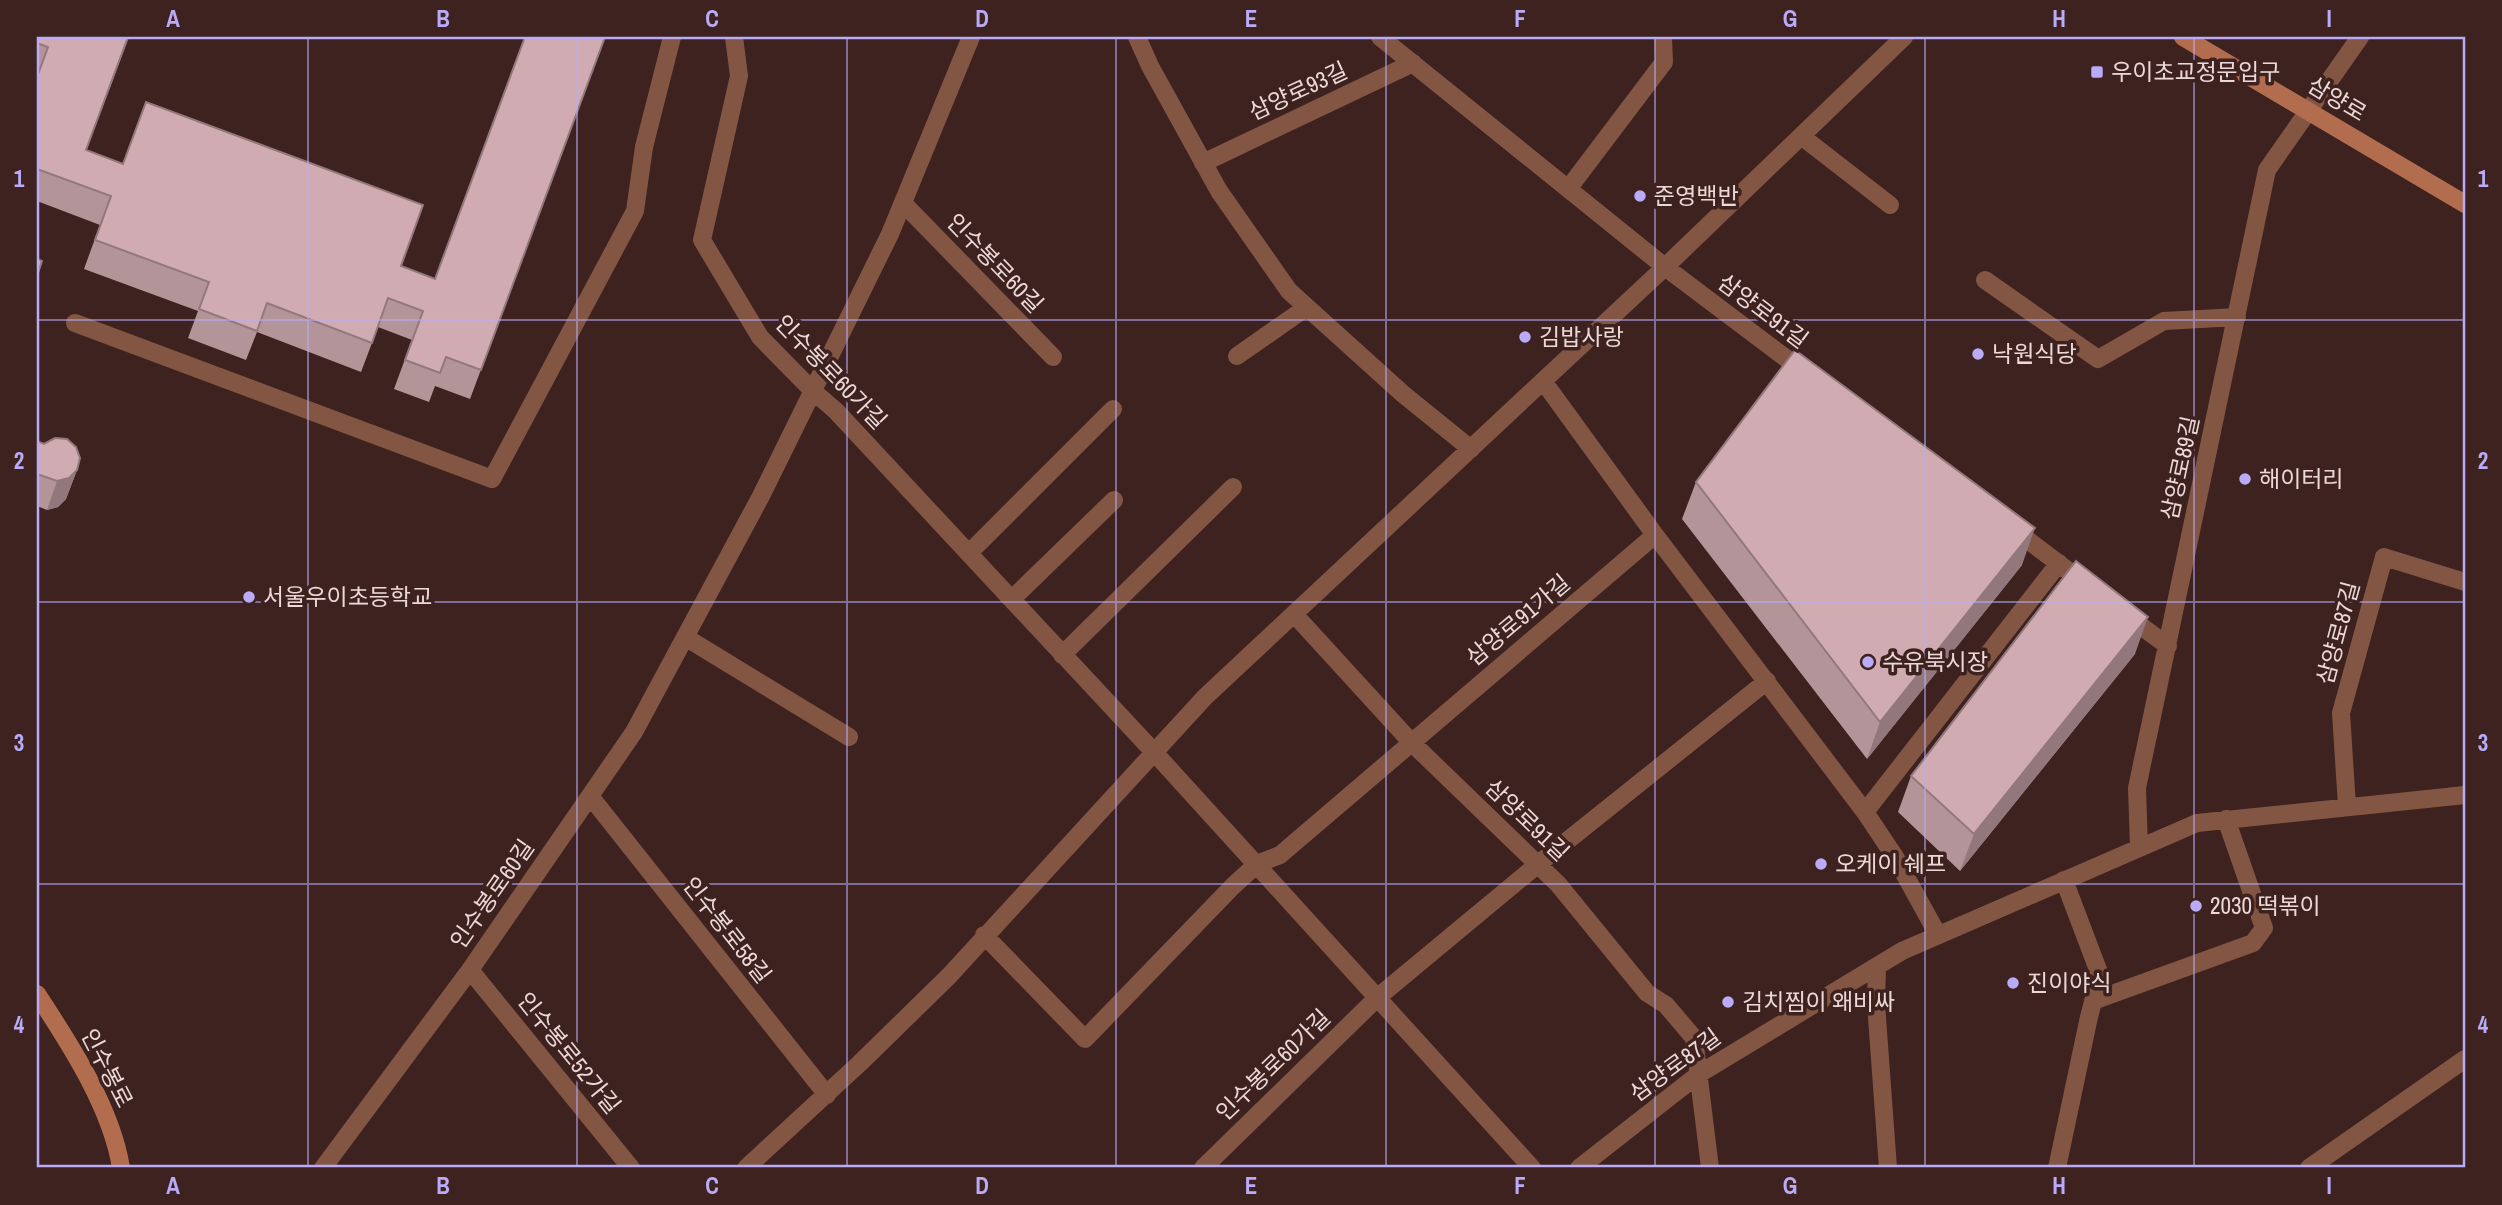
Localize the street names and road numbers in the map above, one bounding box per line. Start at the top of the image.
street label: 삼양로93길 [1243,54,1352,127]
street label: 삼양로 [2302,69,2372,128]
street label: 인수봉로60길 [940,206,1051,319]
street label: 삼양로91길 [1712,266,1815,355]
street label: 인수봉로60가길 [769,308,894,436]
street label: 삼양로89길 [2153,413,2206,523]
street label: 삼양로91가길 [1459,567,1576,672]
street label: 삼양로87길 [2309,578,2366,688]
street label: 삼양로91길 [1479,772,1576,867]
street label: 인수봉로60길 [443,833,541,955]
street label: 인수봉로58길 [676,870,779,989]
street label: 인수봉로52가길 [511,985,628,1120]
street label: 인수봉로60가길 [1209,1002,1337,1127]
street label: 삼양로87길 [1623,1021,1727,1108]
street label: 인수봉로 [74,1023,140,1113]

